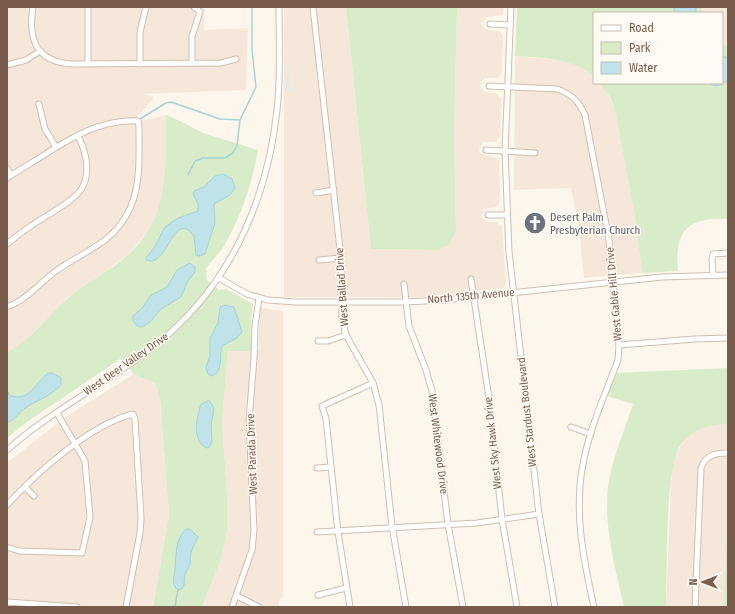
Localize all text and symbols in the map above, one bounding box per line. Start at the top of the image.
legend [593,12,723,84]
text: Road [629,21,654,35]
text: Park [629,41,651,55]
text: Water [629,61,658,75]
church icon: Desert Palm Presbyterian Church [522,210,548,236]
place label: Desert Palm Presbyterian Church [550,211,640,237]
street label: West Ballad Drive [333,247,351,327]
street label: West Gable Hill Drive [603,247,625,341]
street label: North 135th Avenue [427,286,515,306]
street label: West Deer Valley Drive [81,330,171,398]
street label: West Stardust Boulevard [515,357,539,467]
street label: West Whitewood Drive [425,393,451,495]
street label: West Sky Hawk Drive [482,396,504,490]
street label: West Parada Drive [244,413,260,495]
north arrow [683,562,723,602]
text: N [687,579,700,585]

